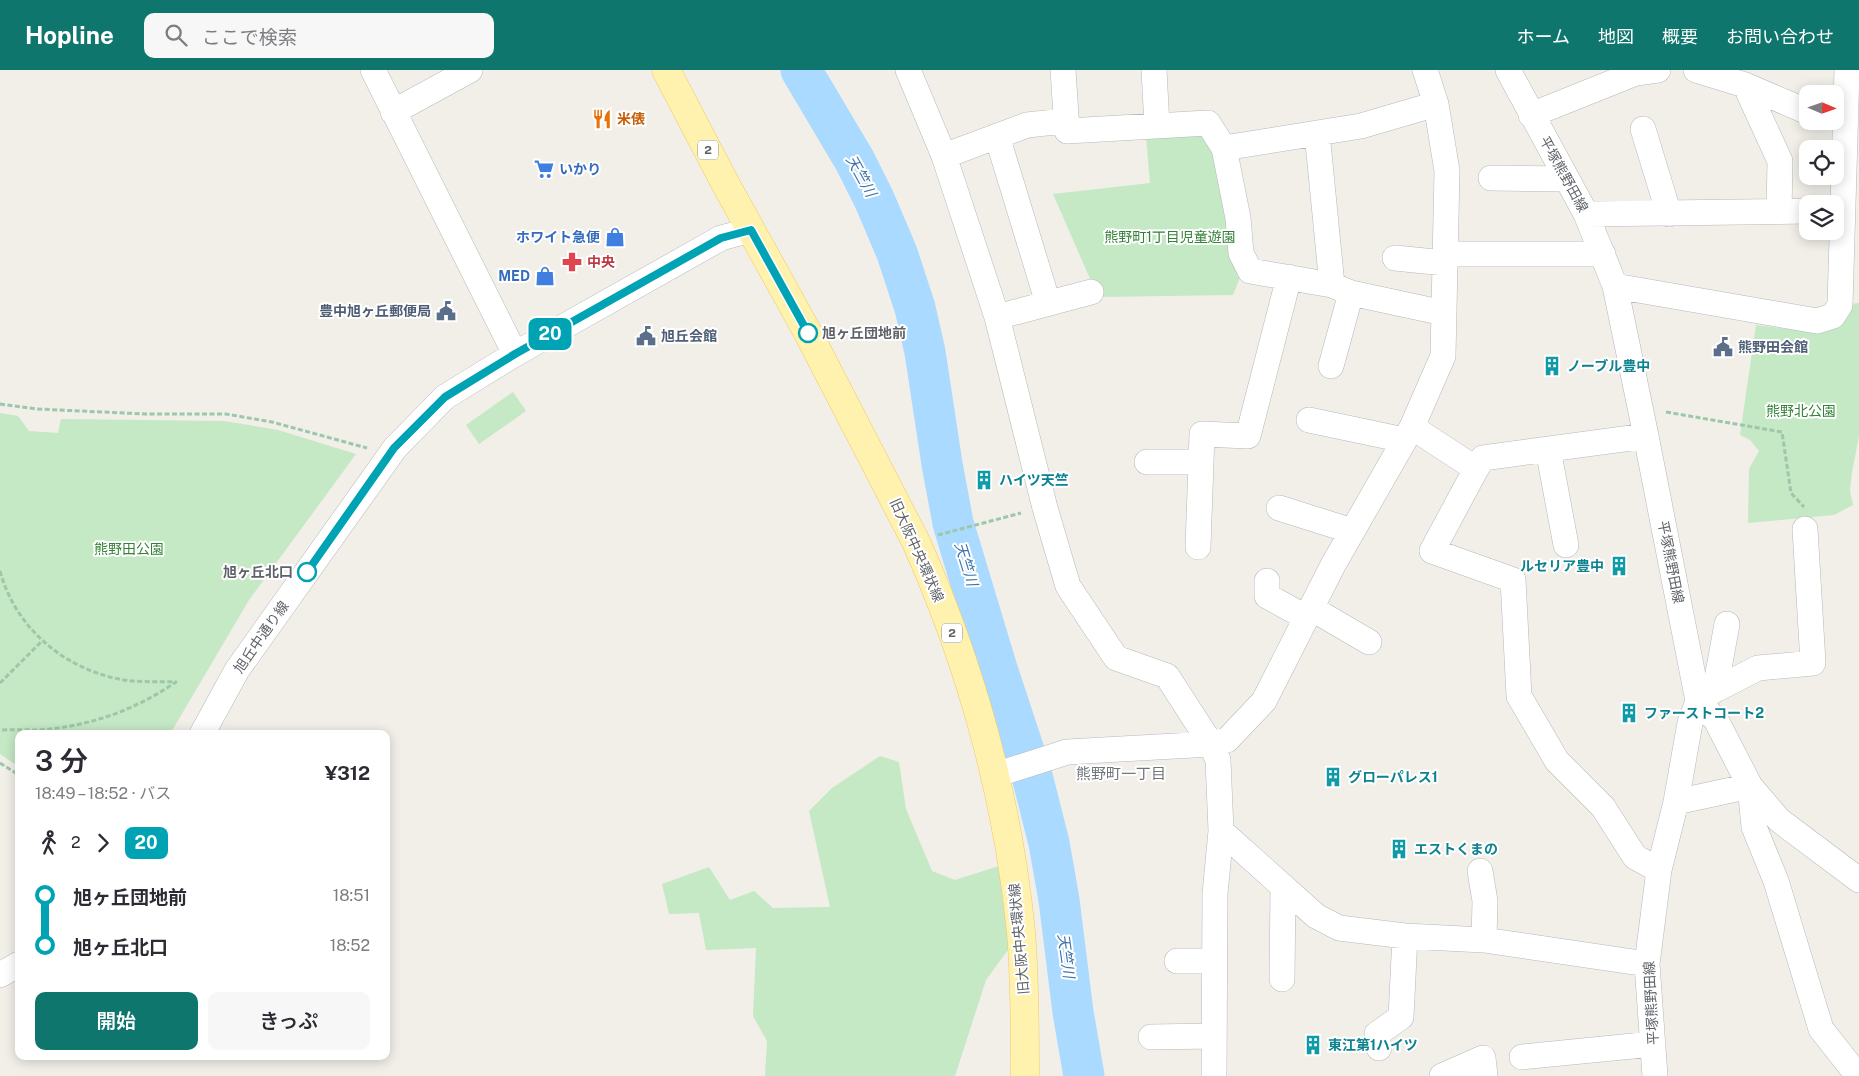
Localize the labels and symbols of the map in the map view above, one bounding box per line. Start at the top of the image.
north arrow [1799,85,1844,130]
restaurant icon: 米俵 [591,108,613,130]
place label: 米俵 [617,111,645,127]
street label: 平塚熊野田線 [1537,133,1591,215]
road number: 2 [698,140,718,160]
water label: 天竺川 [843,152,881,201]
supermarket icon: いかり [533,158,555,180]
place label: いかり [559,161,601,177]
shop icon: ホワイト急便 [604,226,626,248]
place label: ホワイト急便 [516,229,600,245]
park label: 熊野町1丁目児童遊園 [1104,229,1236,245]
pharmacy icon: 中央 [561,251,583,273]
place label: 中央 [587,254,615,270]
shop icon: MED [534,265,556,287]
place label: MED [498,268,530,284]
public building icon: 豊中旭ヶ丘郵便局 [435,300,457,322]
place label: 豊中旭ヶ丘郵便局 [319,303,431,319]
line badge: 20 [528,318,572,350]
marker: 旭ヶ丘団地前 [798,323,818,343]
public building icon: 旭丘会館 [635,325,657,347]
place label: 旭ヶ丘団地前 [822,325,906,341]
place label: 旭丘会館 [661,328,717,344]
public building icon: 熊野田会館 [1712,336,1734,358]
place label: 熊野田会館 [1738,339,1808,355]
building icon: ノーブル豊中 [1541,355,1563,377]
place label: ノーブル豊中 [1567,358,1650,374]
park label: 熊野北公園 [1766,403,1836,419]
building icon: ハイツ天竺 [973,469,995,491]
place label: ハイツ天竺 [999,472,1069,488]
street label: 旧大阪中央環状線 [887,496,947,604]
street label: 平塚熊野田線 [1655,519,1687,605]
water label: 天竺川 [952,540,982,590]
park label: 熊野田公園 [94,541,164,557]
building icon: ルセリア豊中 [1608,555,1630,577]
place label: ルセリア豊中 [1520,558,1604,574]
marker: 旭ヶ丘北口 [297,562,317,582]
place label: 旭ヶ丘北口 [223,564,293,580]
street label: 旭丘中通り線 [230,598,292,676]
road number: 2 [942,624,962,642]
building icon: ファーストコート2 [1618,702,1640,724]
place label: ファーストコート2 [1644,705,1764,721]
district label: 熊野町一丁目 [1076,765,1166,782]
building icon: グローパレス1 [1322,766,1344,788]
place label: グローパレス1 [1348,769,1438,785]
building icon: エストくまの [1388,838,1410,860]
place label: エストくまの [1414,841,1498,857]
street label: 旧大阪中央環状線 [1006,883,1032,995]
water label: 天竺川 [1055,932,1078,981]
street label: 平塚熊野田線 [1641,961,1661,1045]
building icon: 東江第1ハイツ [1302,1034,1324,1056]
place label: 東江第1ハイツ [1328,1037,1418,1053]

